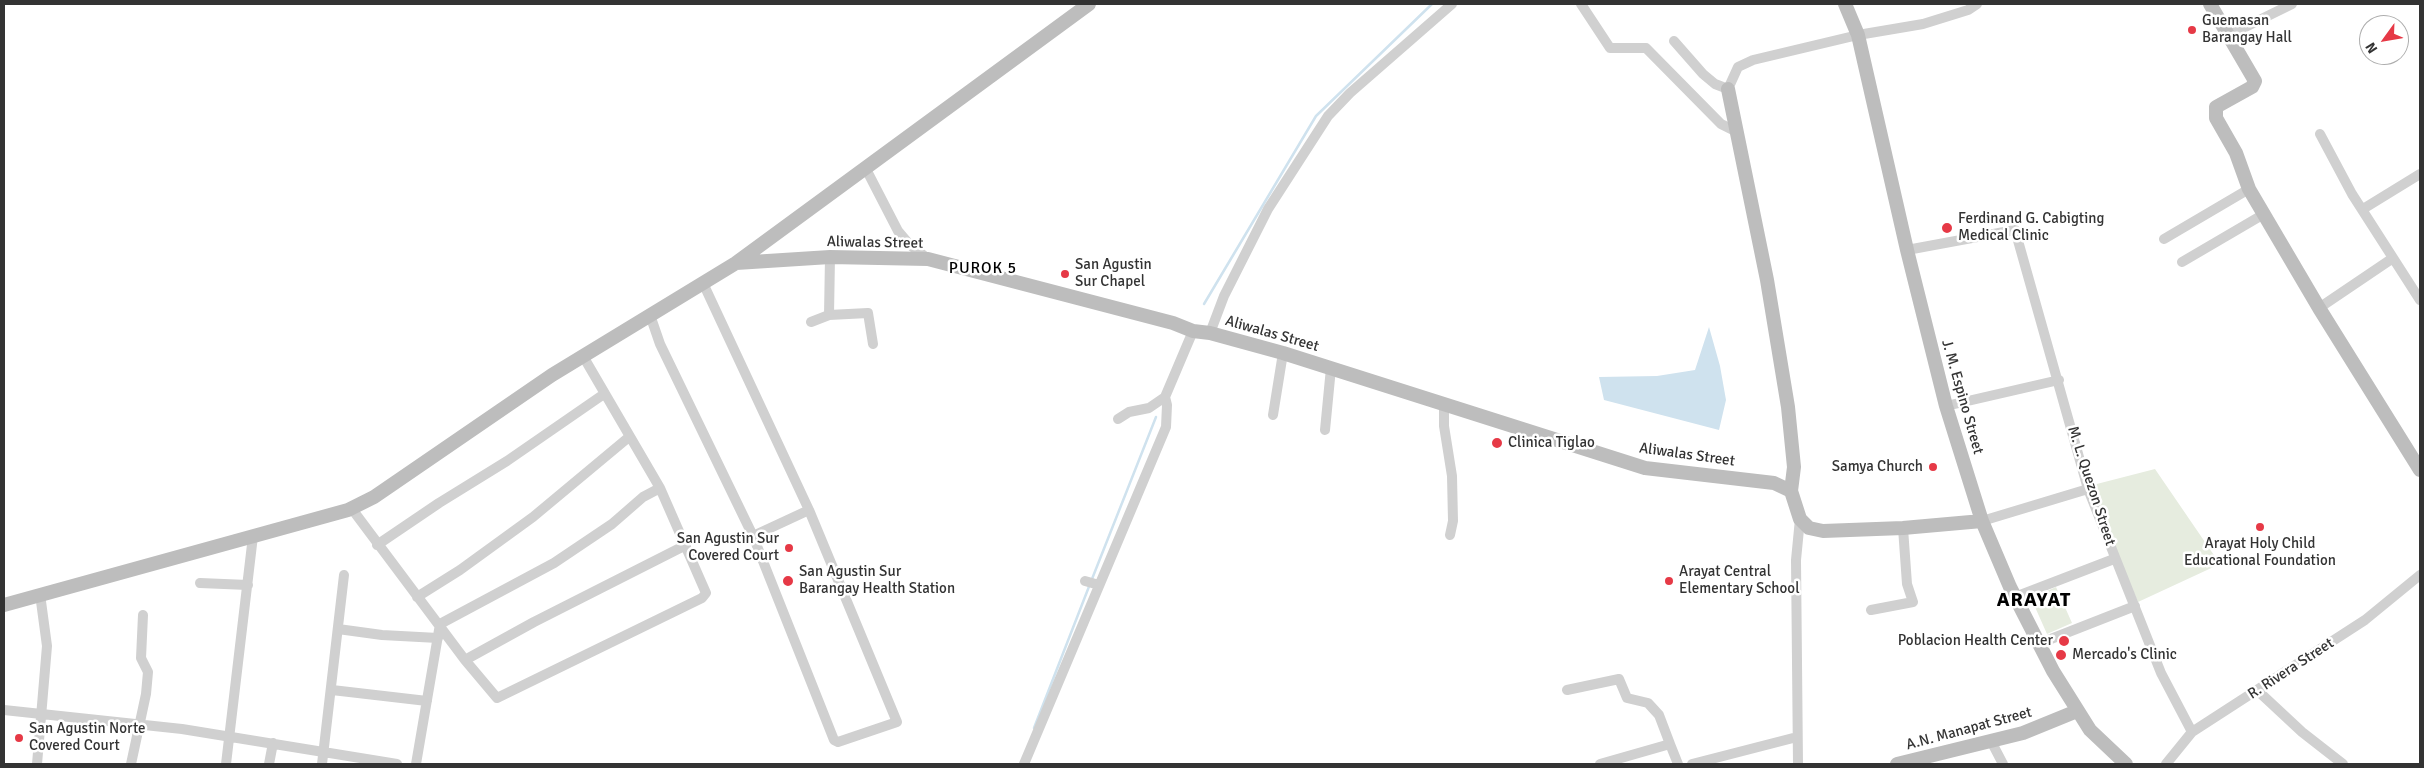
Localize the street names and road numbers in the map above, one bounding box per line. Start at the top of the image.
street label: Aliwalas Street [827,233,923,253]
street label: Aliwalas Street [1223,312,1321,356]
street label: J. M. Espino Street [1937,338,1987,456]
street label: M. L. Quezon Street [2063,424,2119,548]
street label: Aliwalas Street [1638,439,1736,471]
street label: R. Rivera Street [2245,635,2337,703]
street label: A.N. Manapat Street [1904,704,2034,754]

